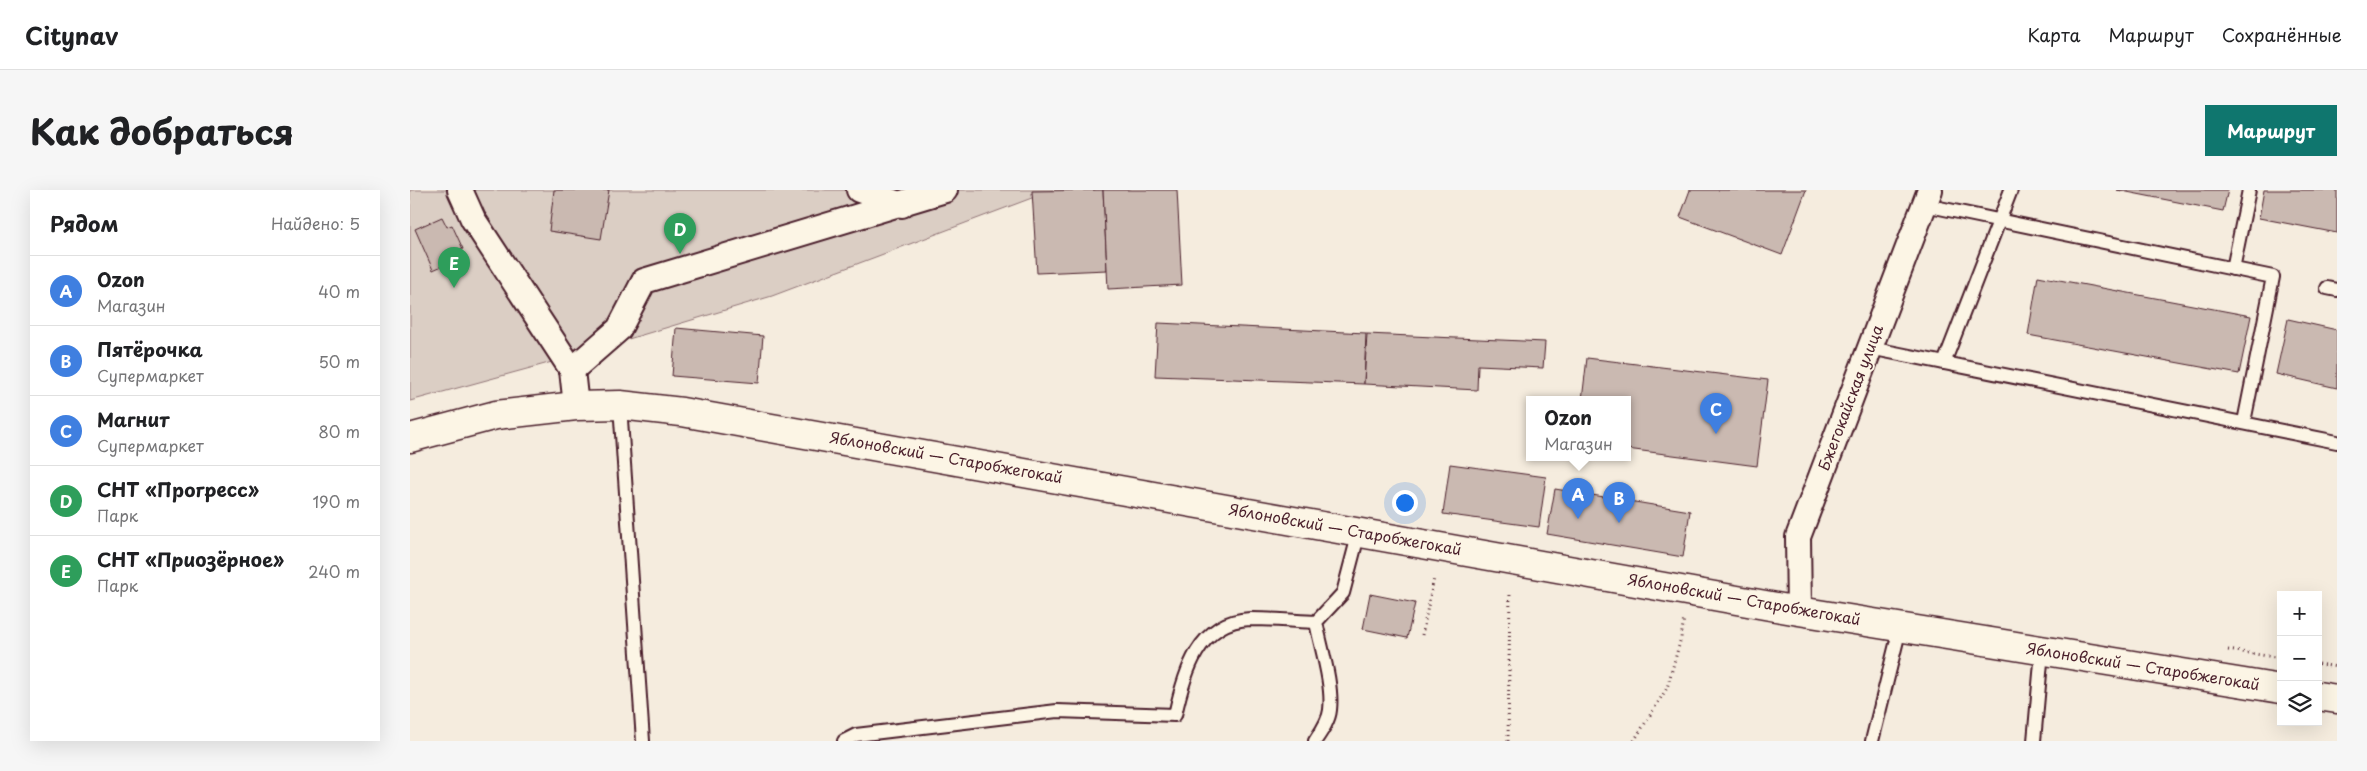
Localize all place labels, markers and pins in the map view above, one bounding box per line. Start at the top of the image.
pin: D [664,213,696,254]
pin: E [438,247,470,288]
pin: C [1700,393,1732,434]
pin: A [1562,478,1594,519]
pin: B [1603,482,1635,523]

